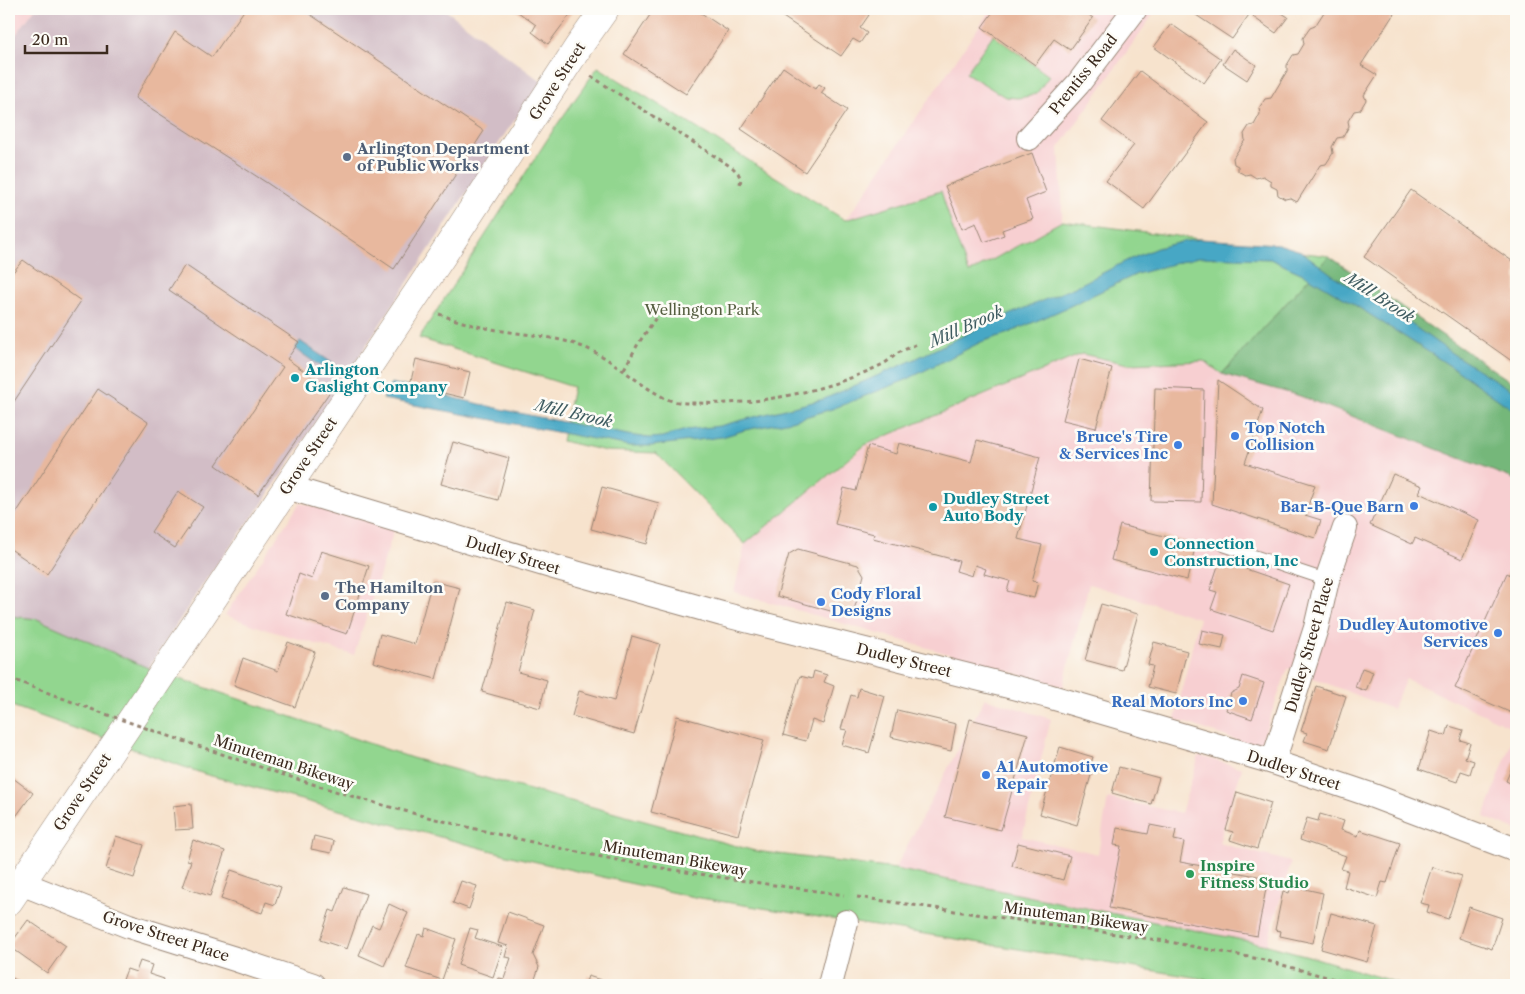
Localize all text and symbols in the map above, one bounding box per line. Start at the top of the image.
scale bar [25,22,108,54]
text: 20 m [32,30,68,49]
street label: Prentiss Road [1045,30,1121,118]
street label: Grove Street [525,38,590,124]
place label: Arlington Department of Public Works [356,139,529,175]
marker: Arlington Department of Public Works [341,151,353,163]
water label: Mill Brook [1340,266,1419,327]
park label: Wellington Park [644,300,761,319]
water label: Mill Brook [924,301,1007,352]
place label: Arlington Gaslight Company [304,360,448,396]
marker: Arlington Gaslight Company [289,372,301,384]
water label: Mill Brook [532,394,615,432]
street label: Grove Street [275,413,341,498]
place label: Top Notch Collision [1245,418,1326,454]
place label: Bruce's Tire & Services Inc [1059,427,1168,463]
marker: Top Notch Collision [1229,430,1241,442]
marker: Bruce's Tire & Services Inc [1172,439,1184,451]
place label: Dudley Street Auto Body [942,489,1049,525]
place label: Bar-B-Que Barn [1280,497,1405,516]
marker: Bar-B-Que Barn [1408,500,1420,512]
marker: Dudley Street Auto Body [927,501,939,513]
street label: Dudley Street [464,532,563,579]
place label: Connection Construction, Inc [1164,534,1298,570]
marker: Connection Construction, Inc [1148,546,1160,558]
street label: Dudley Street Place [1281,575,1337,715]
place label: The Hamilton Company [335,578,444,614]
place label: Cody Floral Designs [831,584,921,620]
marker: The Hamilton Company [319,590,331,602]
marker: Cody Floral Designs [815,596,827,608]
place label: Dudley Automotive Services [1339,615,1488,651]
marker: Dudley Automotive Services [1492,627,1504,639]
street label: Dudley Street [854,639,954,681]
place label: Real Motors Inc [1111,692,1233,711]
marker: Real Motors Inc [1237,695,1249,707]
street label: Minuteman Bikeway [211,730,357,794]
street label: Dudley Street [1245,746,1344,794]
street label: Grove Street [49,749,115,834]
place label: A1 Automotive Repair [995,757,1108,793]
marker: A1 Automotive Repair [980,769,992,781]
street label: Minuteman Bikeway [601,836,749,880]
place label: Inspire Fitness Studio [1200,856,1309,892]
marker: Inspire Fitness Studio [1184,868,1196,880]
street label: Minuteman Bikeway [1002,897,1150,937]
street label: Grove Street Place [100,907,232,965]

